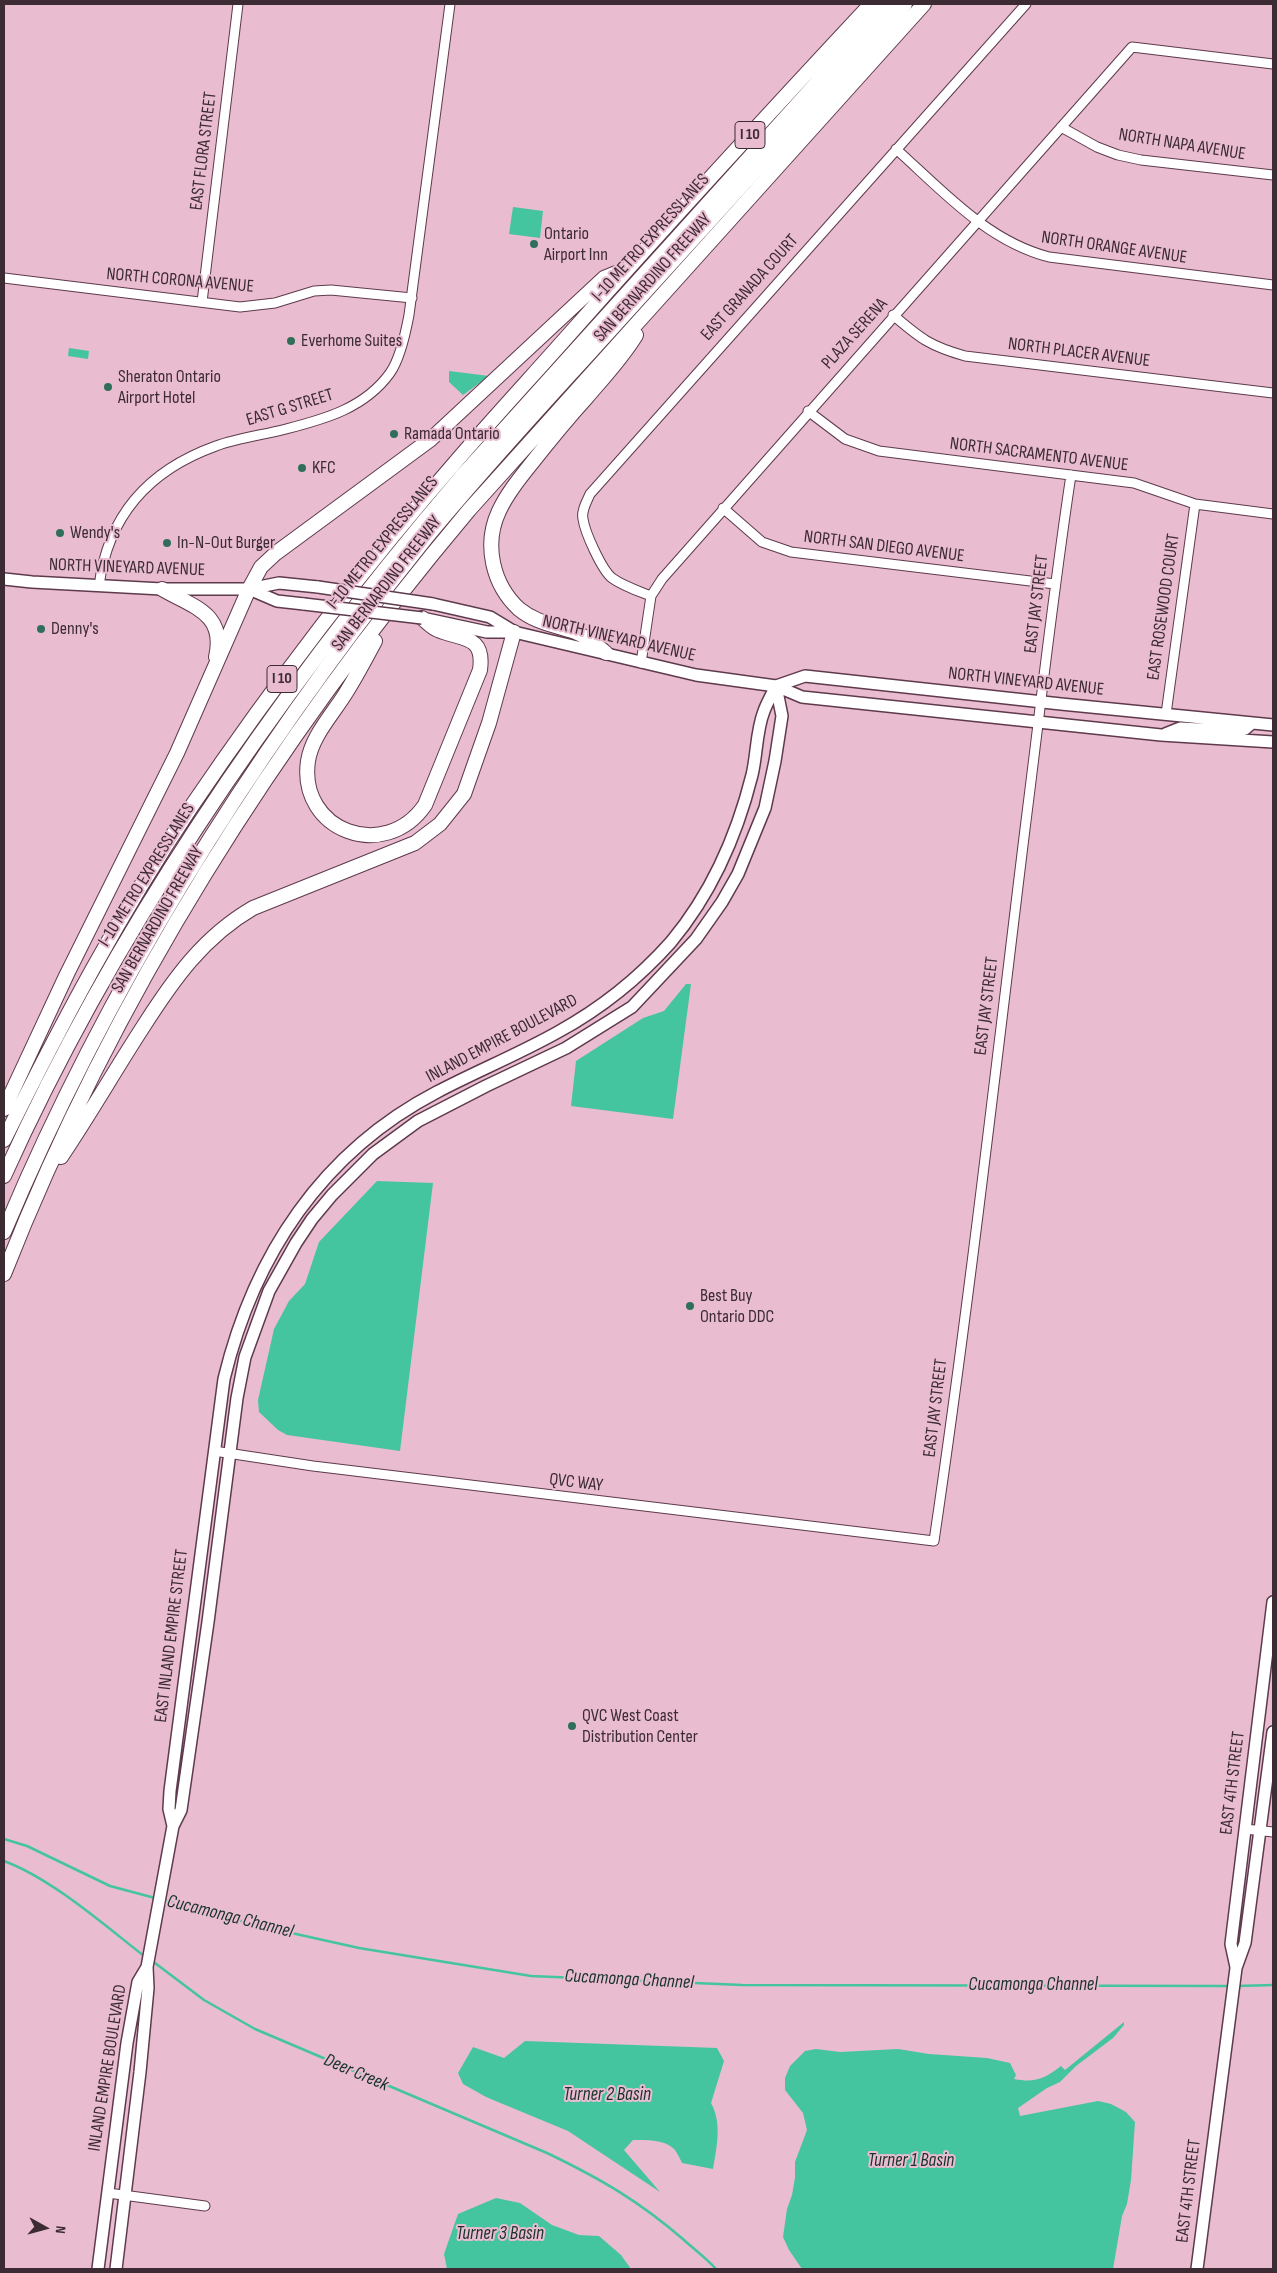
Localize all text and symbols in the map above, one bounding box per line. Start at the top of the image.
street label: EAST FLORA STREET [186,91,222,211]
road number: I 10 [735,122,765,148]
street label: NORTH NAPA AVENUE [1117,124,1247,166]
street label: I-10 METRO EXPRESSLANES [588,169,714,307]
street label: SAN BERNARDINO FREEWAY [590,209,716,347]
place label: Ontario Airport Inn [544,223,608,266]
street label: NORTH ORANGE AVENUE [1040,227,1188,269]
street label: EAST GRANADA COURT [697,230,803,346]
marker: Ontario Airport Inn [528,238,540,250]
street label: NORTH CORONA AVENUE [105,264,255,298]
street label: PLAZA SERENA [817,294,893,374]
place label: Everhome Suites [301,330,402,352]
street label: NORTH PLACER AVENUE [1007,334,1151,372]
marker: Everhome Suites [285,335,297,347]
place label: Sheraton Ontario Airport Hotel [118,366,221,408]
marker: Sheraton Ontario Airport Hotel [102,381,114,393]
street label: EAST G STREET [244,385,336,431]
place label: Ramada Ontario [404,423,500,445]
marker: Ramada Ontario [388,428,400,440]
street label: NORTH SACRAMENTO AVENUE [949,433,1129,477]
place label: KFC [312,457,336,479]
marker: KFC [296,462,308,474]
street label: I-10 METRO EXPRESSLANES [323,472,443,614]
street label: SAN BERNARDINO FREEWAY [327,512,447,656]
place label: Wendy's [70,522,120,544]
street label: NORTH SAN DIEGO AVENUE [803,526,965,568]
marker: Wendy's [54,527,66,539]
place label: In-N-Out Burger [177,532,275,554]
street label: EAST ROSEWOOD COURT [1143,532,1185,682]
marker: In-N-Out Burger [161,537,173,549]
street label: NORTH VINEYARD AVENUE [48,554,206,582]
street label: EAST JAY STREET [1020,554,1054,654]
street label: NORTH VINEYARD AVENUE [540,611,698,667]
place label: Denny's [51,618,99,640]
marker: Denny's [35,623,47,635]
street label: NORTH VINEYARD AVENUE [947,663,1105,701]
road number: I 10 [267,666,297,692]
street label: I-10 METRO EXPRESSLANES [94,799,200,951]
street label: SAN BERNARDINO FREEWAY [107,843,209,997]
street label: EAST JAY STREET [970,956,1004,1056]
street label: INLAND EMPIRE BOULEVARD [423,990,581,1088]
place label: Best Buy Ontario DDC [700,1285,774,1328]
marker: Best Buy Ontario DDC [684,1300,696,1312]
street label: EAST JAY STREET [919,1358,953,1458]
street label: QVC WAY [548,1469,604,1497]
street label: EAST INLAND EMPIRE STREET [151,1548,193,1724]
place label: QVC West Coast Distribution Center [582,1705,698,1748]
marker: QVC West Coast Distribution Center [566,1720,578,1732]
street label: EAST 4TH STREET [1216,1730,1250,1836]
water label: Cucamonga Channel [164,1890,296,1944]
water label: Cucamonga Channel [564,1965,694,1995]
water label: Cucamonga Channel [968,1974,1098,1996]
street label: INLAND EMPIRE BOULEVARD [84,1983,132,2153]
water label: Deer Creek [320,2049,392,2097]
water label: Turner 2 Basin [563,2084,651,2106]
street label: EAST 4TH STREET [1172,2138,1206,2244]
water label: Turner 1 Basin [868,2150,954,2172]
north arrow [20,2203,70,2253]
water label: Turner 3 Basin [456,2223,544,2245]
text: N [51,2225,69,2235]

